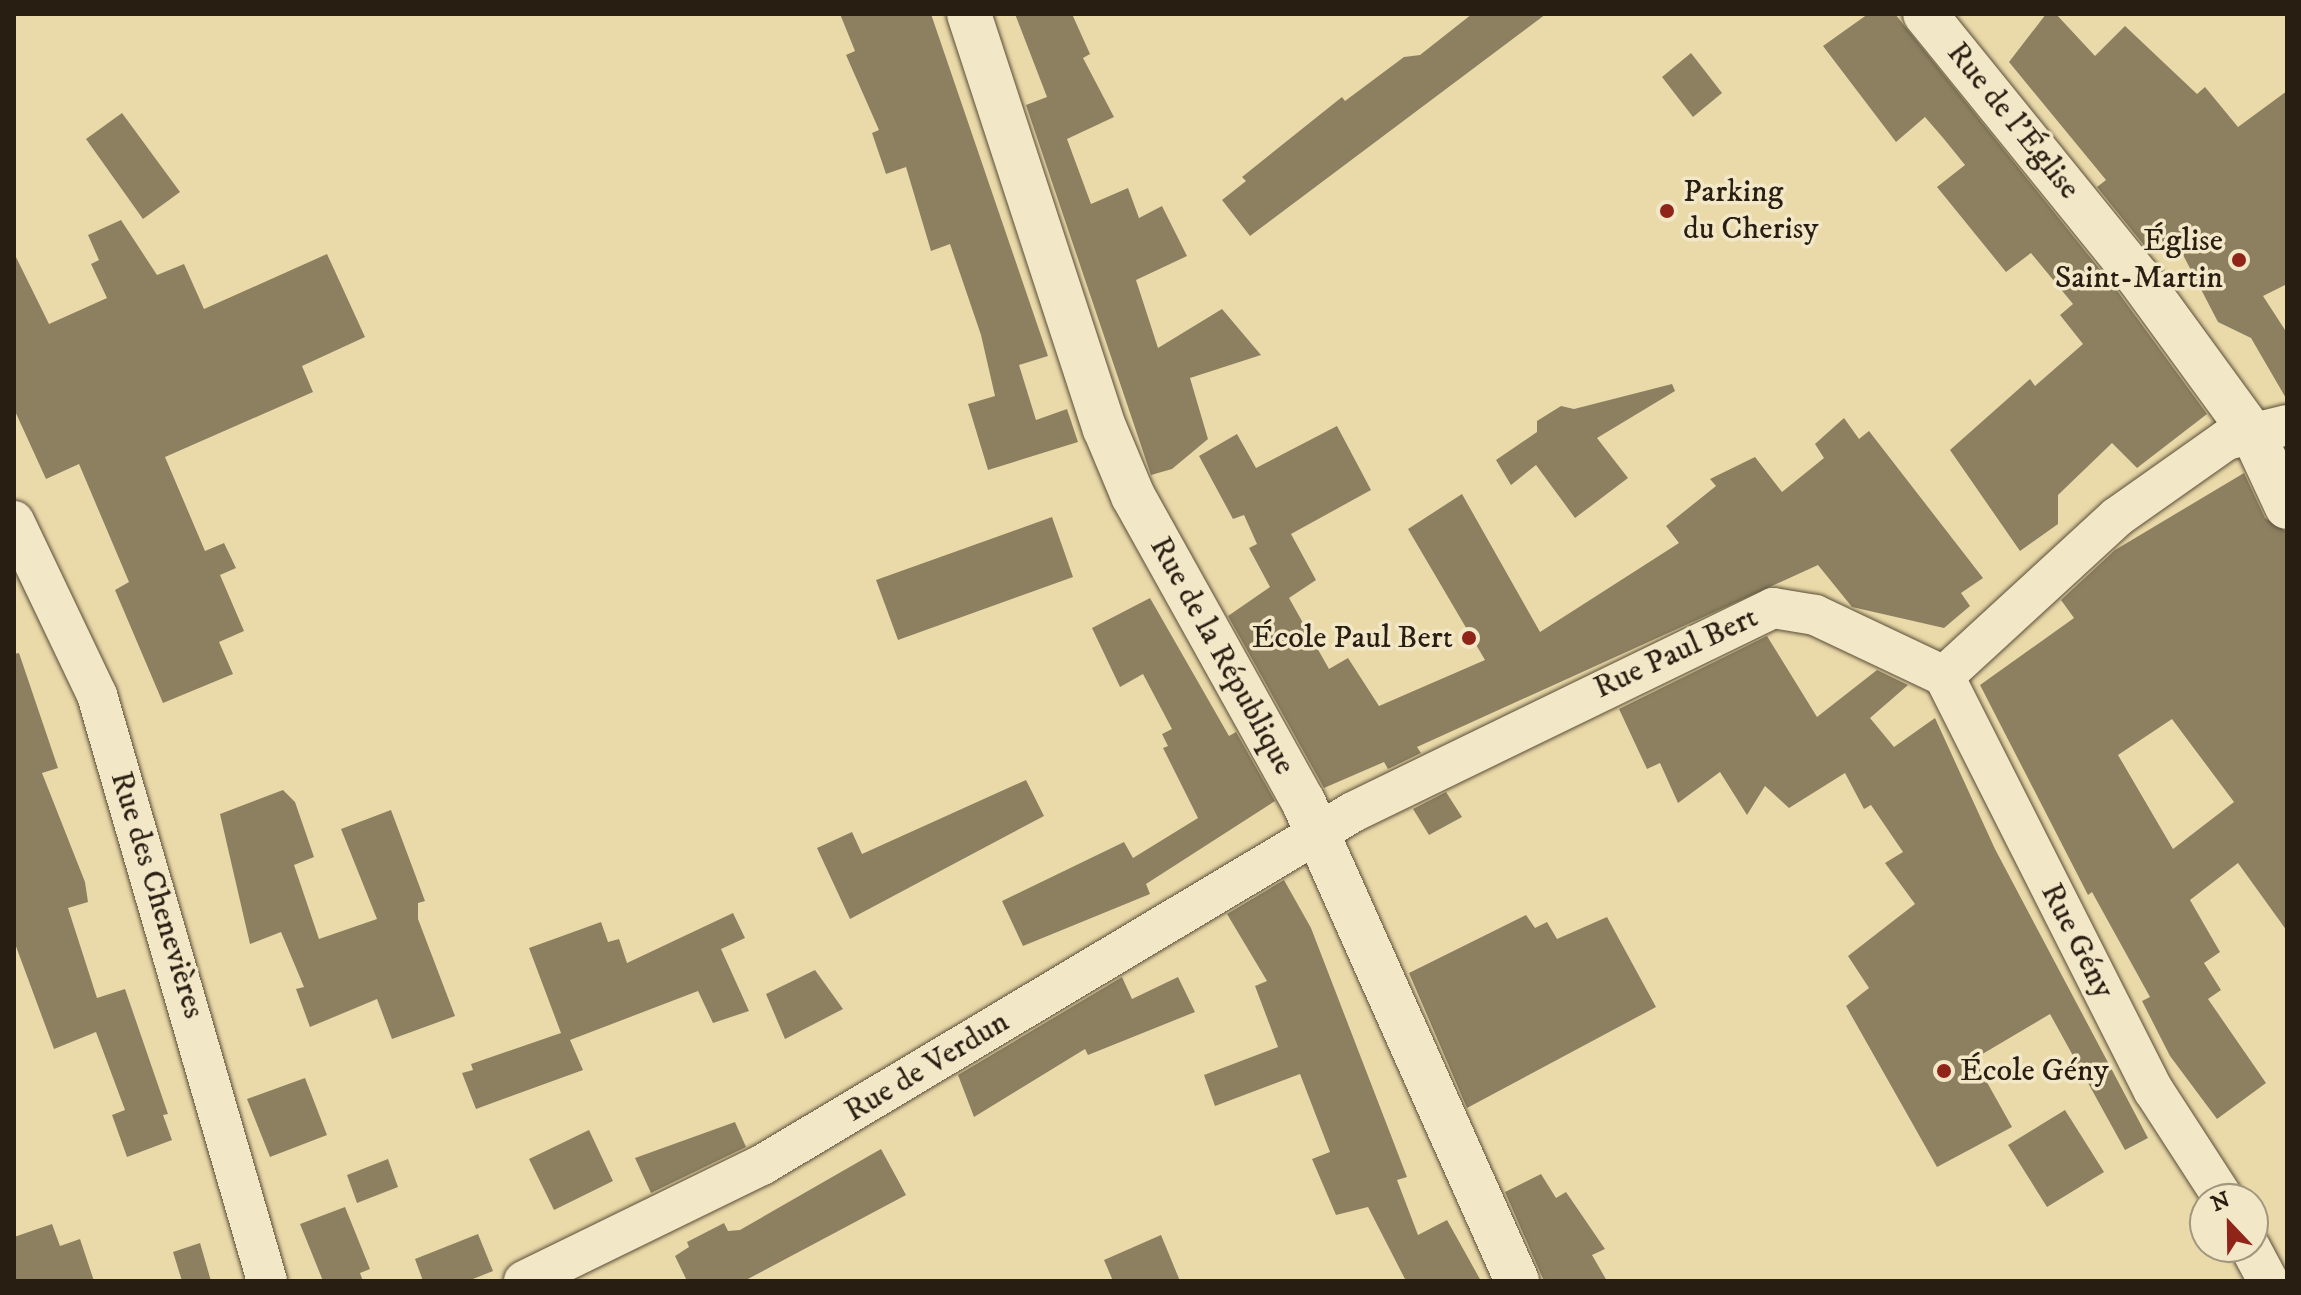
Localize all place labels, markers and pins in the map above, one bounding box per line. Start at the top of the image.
place label: Parking du Cherisy [1683,174,1819,249]
marker: Parking du Cherisy [1658,202,1676,220]
place label: Église Saint-Martin [2055,223,2223,298]
marker: Église Saint-Martin [2230,251,2248,269]
place label: École Paul Bert [1252,619,1453,657]
marker: École Paul Bert [1460,629,1478,647]
place label: École Gény [1960,1052,2109,1090]
marker: École Gény [1935,1062,1953,1080]

